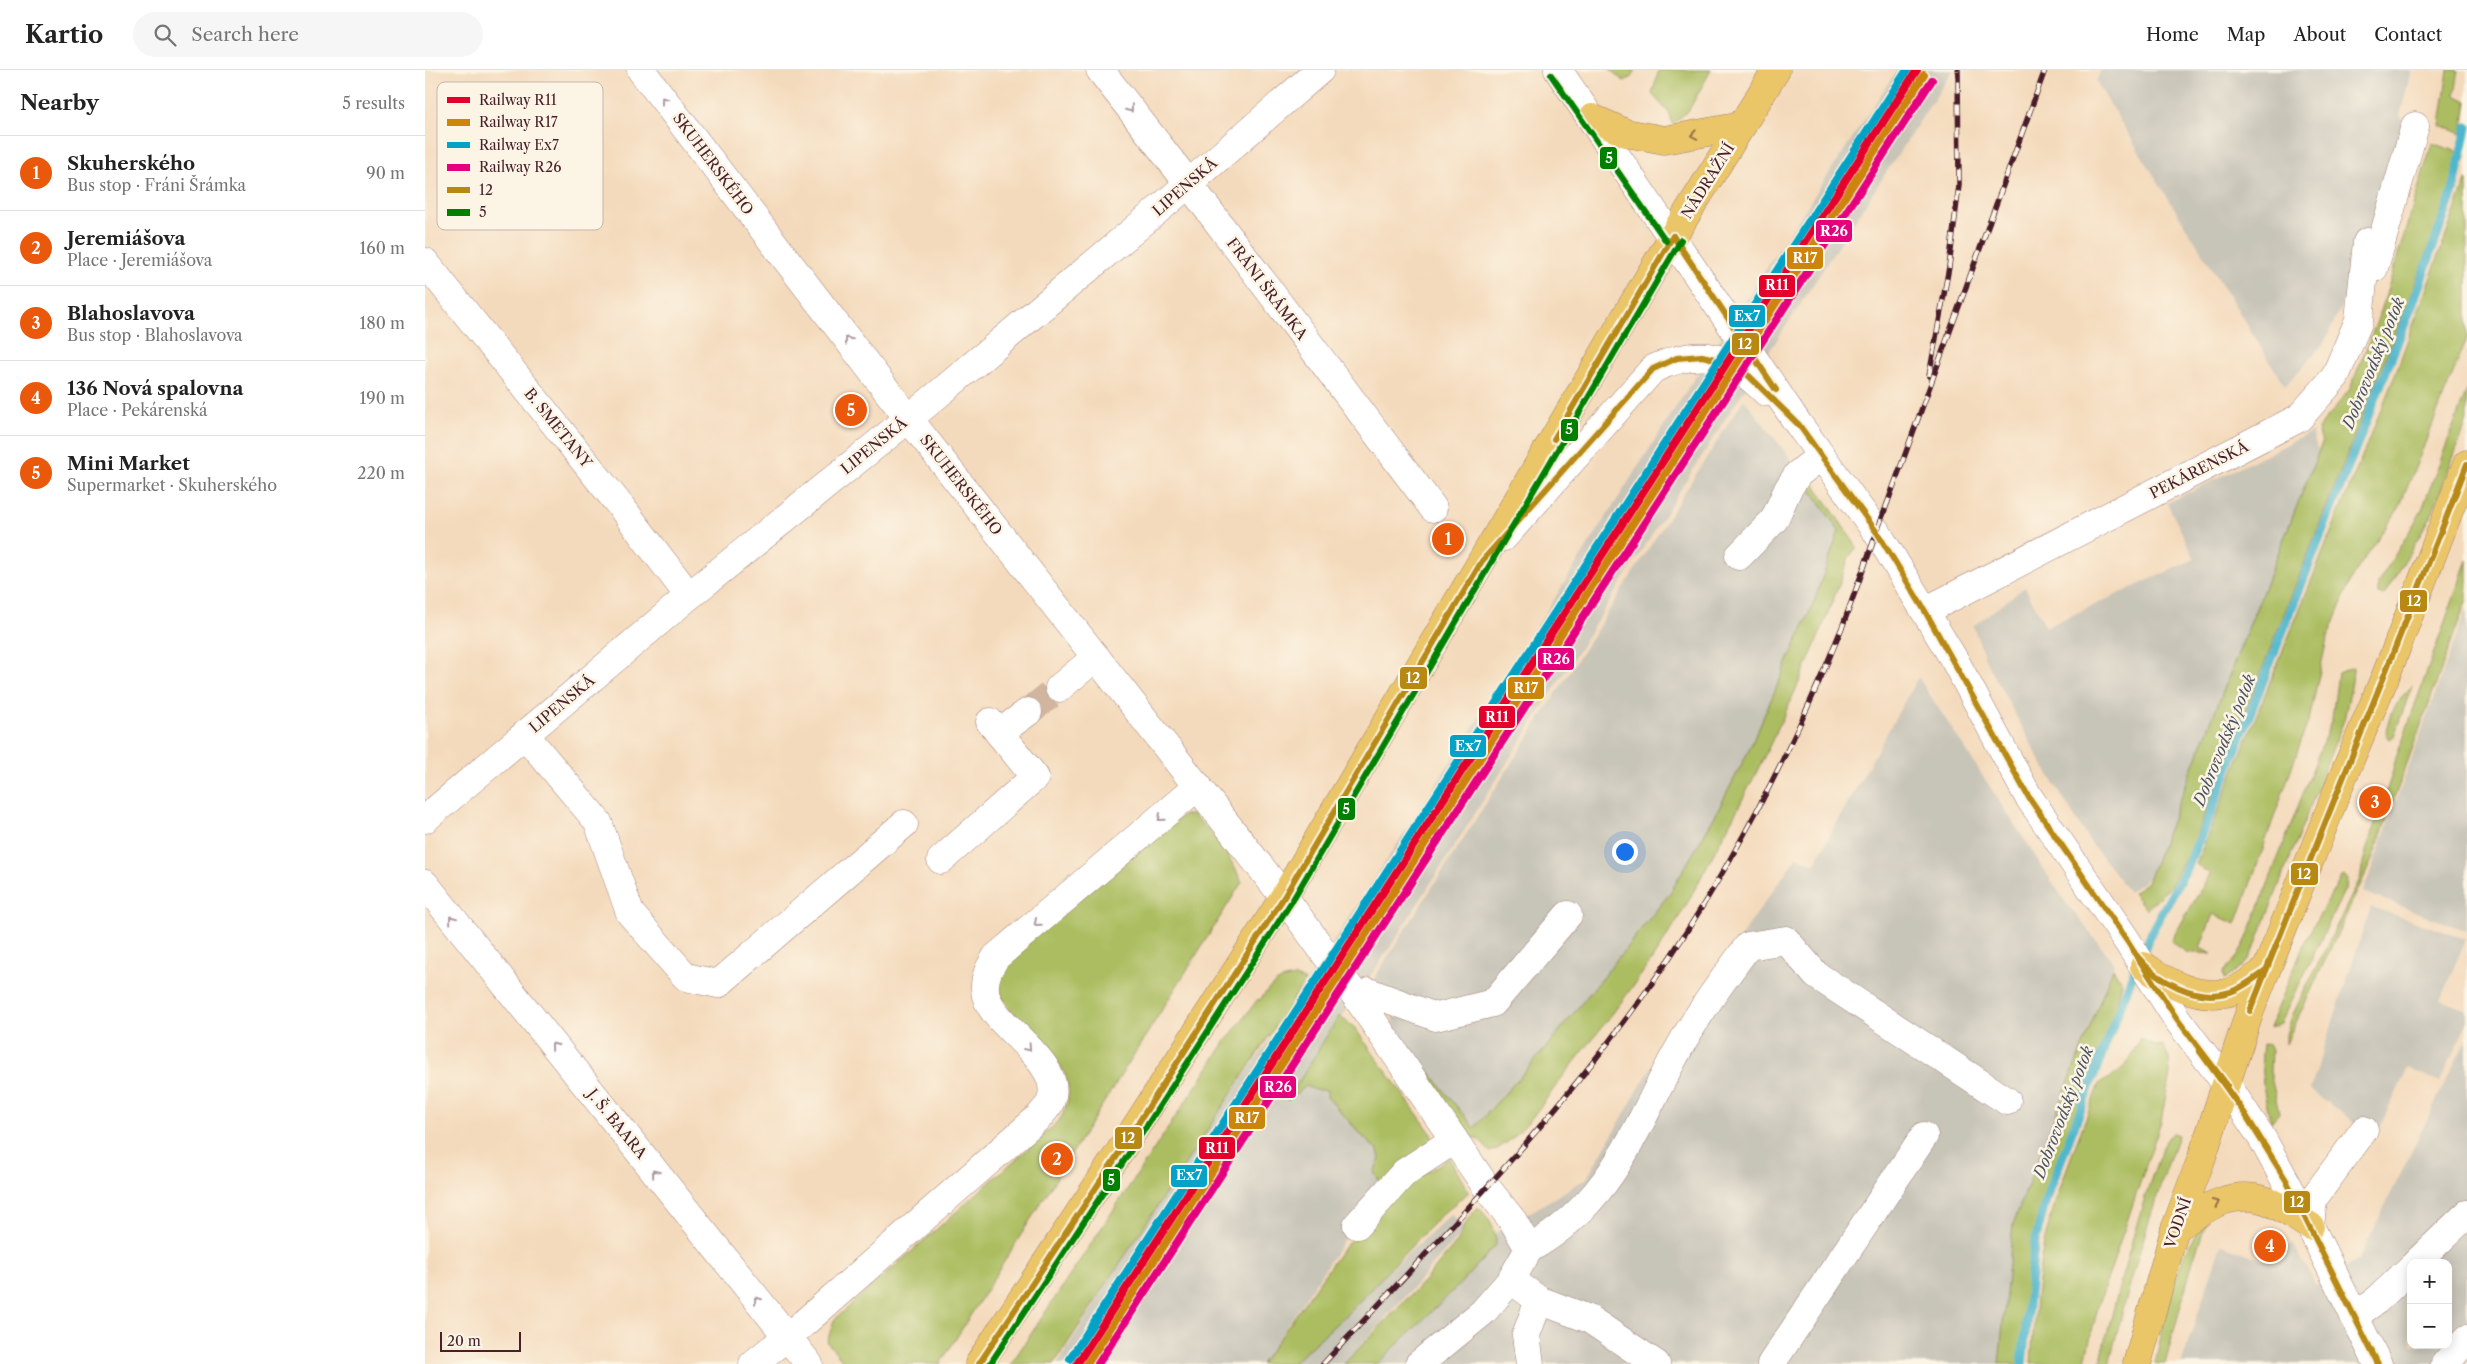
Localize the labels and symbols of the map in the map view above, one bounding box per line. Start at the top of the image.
legend [437,82,603,230]
text: Railway R11 [479,91,557,109]
one-way arrow [662,97,670,106]
one-way arrow [1124,103,1133,113]
street label: SKUHERSKÉHO [669,109,758,218]
text: Railway R17 [479,113,558,131]
one-way arrow [1690,130,1698,140]
text: Railway Ex7 [479,136,559,154]
street label: NÁDRAŽNÍ [1677,139,1738,222]
line badge: 5 [1599,146,1618,170]
text: 5 [1605,149,1613,167]
street label: LIPENSKÁ [1148,153,1222,220]
text: Railway R26 [479,158,561,176]
text: 12 [479,181,493,199]
text: 5 [479,203,487,221]
line badge: R26 [1815,219,1853,243]
text: R26 [1820,222,1848,240]
street label: FRÁNI ŠRÁMKA [1223,234,1312,344]
line badge: R17 [1786,246,1824,270]
text: R17 [1793,249,1818,267]
line badge: R11 [1758,274,1796,298]
text: R11 [1765,276,1790,294]
water label: Dobrovodský potok [2337,294,2409,434]
line badge: Ex7 [1728,304,1766,328]
text: Ex7 [1734,307,1761,325]
line badge: 12 [1731,332,1760,356]
text: 12 [1738,335,1752,353]
one-way arrow [846,337,854,346]
street label: B. SMETANY [520,384,597,472]
pin: 5 [835,391,867,429]
street label: LIPENSKÁ [837,413,911,478]
line badge: 5 [1560,418,1579,442]
text: 5 [1565,420,1573,438]
street label: SKUHERSKÉHO [916,431,1007,539]
street label: PEKÁRENSKÁ [2146,436,2252,503]
pin: 1 [1432,520,1464,558]
line badge: 12 [2399,589,2428,613]
text: 12 [2407,592,2421,610]
line badge: R26 [1537,647,1575,671]
text: R26 [1542,650,1570,668]
line badge: 12 [1399,666,1428,690]
text: 12 [1406,669,1420,687]
street label: LIPENSKÁ [525,670,599,737]
water label: Dobrovodský potok [2188,671,2260,811]
line badge: R17 [1507,676,1545,700]
text: R17 [1514,679,1539,697]
line badge: R11 [1478,705,1516,729]
text: R11 [1485,708,1510,726]
line badge: Ex7 [1449,734,1487,758]
text: Ex7 [1455,737,1482,755]
pin: 3 [2359,783,2391,821]
line badge: 5 [1337,797,1356,821]
text: 5 [1342,800,1350,818]
one-way arrow [1158,812,1167,821]
your location [1612,839,1638,865]
line badge: 12 [2290,862,2319,886]
text: 12 [2297,865,2311,883]
one-way arrow [449,915,458,924]
one-way arrow [1034,918,1043,926]
one-way arrow [550,1042,559,1051]
one-way arrow [1022,1042,1031,1051]
water label: Dobrovodský potok [2028,1042,2098,1183]
line badge: R26 [1259,1075,1297,1099]
text: R26 [1264,1078,1292,1096]
street label: J. Š. BAARA [582,1083,652,1163]
line badge: R17 [1228,1106,1266,1130]
text: R17 [1235,1109,1260,1127]
line badge: 12 [1114,1126,1143,1150]
text: 12 [1121,1129,1135,1147]
line badge: R11 [1198,1136,1236,1160]
text: R11 [1205,1139,1230,1157]
pin: 2 [1041,1140,1073,1178]
line badge: Ex7 [1170,1164,1208,1188]
text: Ex7 [1176,1166,1203,1184]
line badge: 5 [1102,1168,1121,1192]
one-way arrow [652,1169,661,1178]
text: 5 [1107,1171,1115,1189]
line badge: 12 [2283,1190,2311,1214]
text: 12 [2290,1193,2304,1211]
street label: VODNÍ [2160,1195,2195,1252]
one-way arrow [2211,1199,2220,1209]
pin: 4 [2254,1227,2286,1265]
one-way arrow [753,1296,762,1305]
scale bar [440,1329,521,1352]

